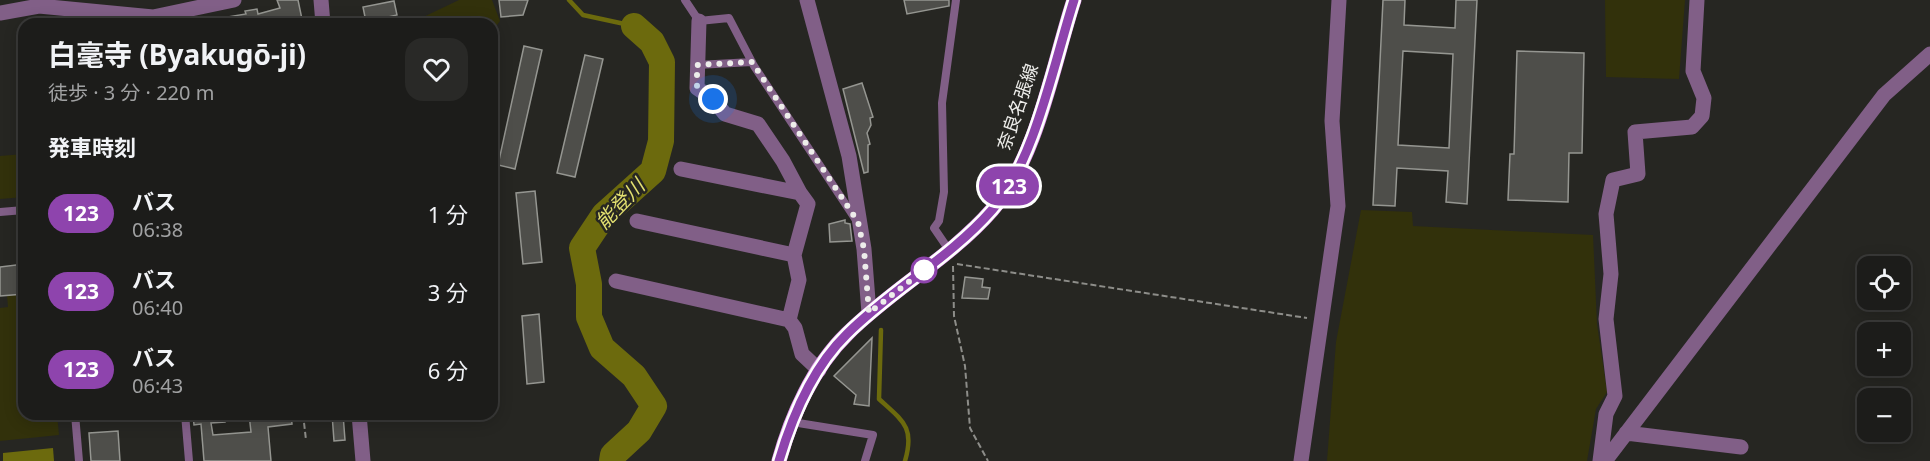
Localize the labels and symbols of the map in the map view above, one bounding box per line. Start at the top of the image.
street label: 奈良名張線 [991,60,1043,153]
your location [698,84,728,114]
line badge: 123 [974,166,1044,206]
water label: 能登川 [589,171,652,235]
unlabelled marker [911,257,937,283]

